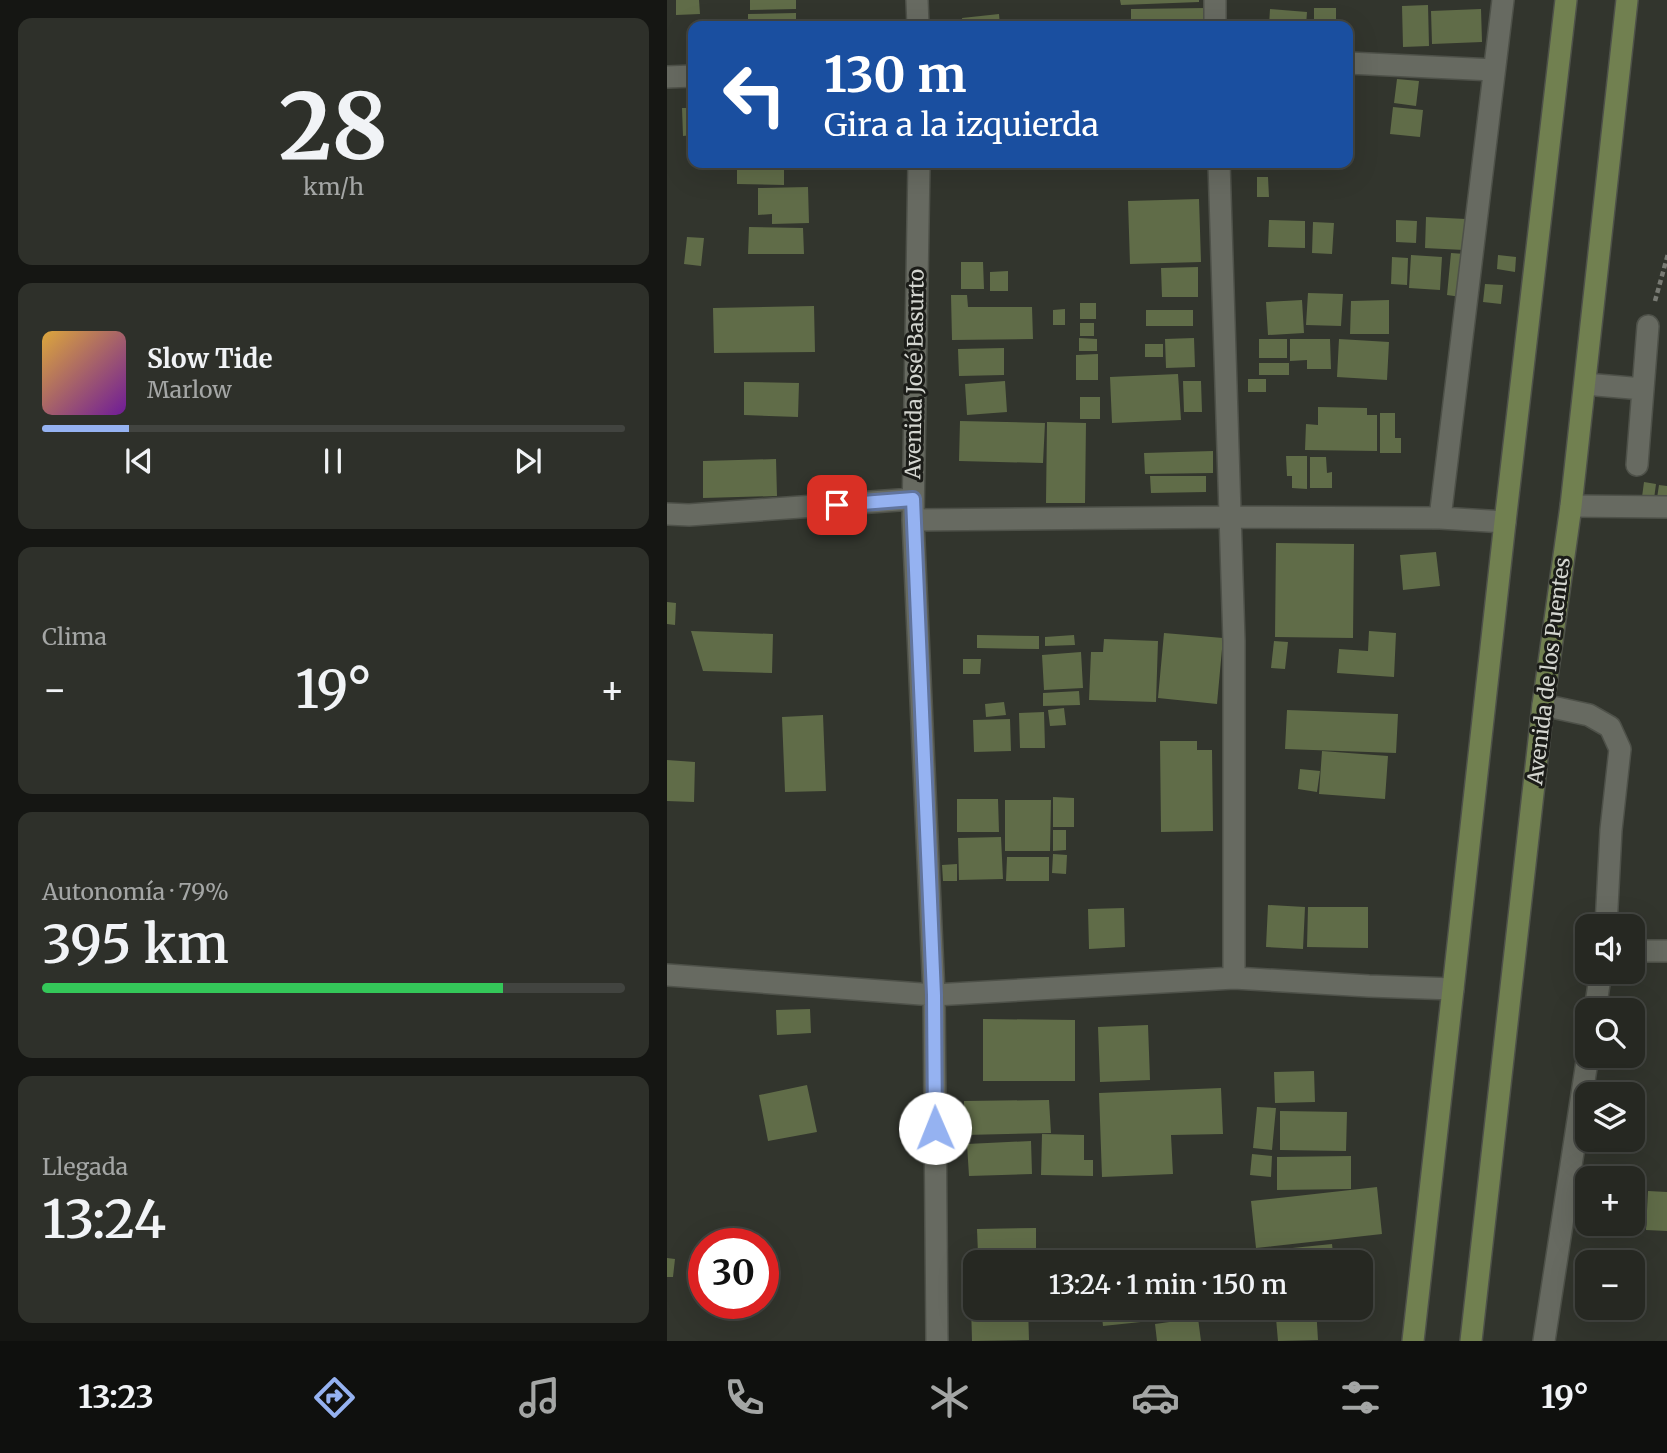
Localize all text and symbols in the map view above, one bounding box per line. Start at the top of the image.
text: 130 m [824,44,967,105]
icon: left [709,49,800,140]
text: 28 [279,69,388,184]
text: Gira a la izquierda [824,105,1099,145]
text: km/h [303,172,364,201]
street label: Avenida José Basurto [899,269,930,480]
text: Slow Tide [147,342,273,375]
text: Marlow [147,375,232,404]
icon: previous [120,442,158,480]
icon: pause [314,442,352,480]
icon: next [509,442,547,480]
pin [807,475,867,535]
icon: arrive [818,486,856,524]
street label: Avenida de los Puentes [1521,556,1576,787]
text: Clima [42,622,107,651]
text: 19° [295,657,372,722]
text: − [42,666,67,713]
text: + [600,666,625,713]
text: Autonomía · 79% [42,877,229,906]
text: 395 km [42,912,229,977]
map controls [1575,914,1645,1320]
button: sound [1575,914,1645,984]
button: search [1575,998,1645,1068]
button: layers [1575,1082,1645,1152]
position arrow [898,1091,972,1165]
text: Llegada [42,1152,128,1181]
button: + [1575,1166,1645,1236]
text: 13:24 [42,1187,166,1252]
speed limit sign: 30 [688,1228,779,1319]
button: − [1575,1250,1645,1320]
text: 13:24 · 1 min · 150 m [1049,1268,1287,1301]
icon: directions [310,1373,359,1422]
icon: music [515,1373,564,1422]
icon: phone [720,1373,769,1422]
icon: climate [925,1373,974,1422]
icon: car [1131,1373,1180,1422]
icon: filters [1336,1373,1385,1422]
text: 13:23 [78,1377,154,1417]
text: 19° [1541,1377,1589,1417]

